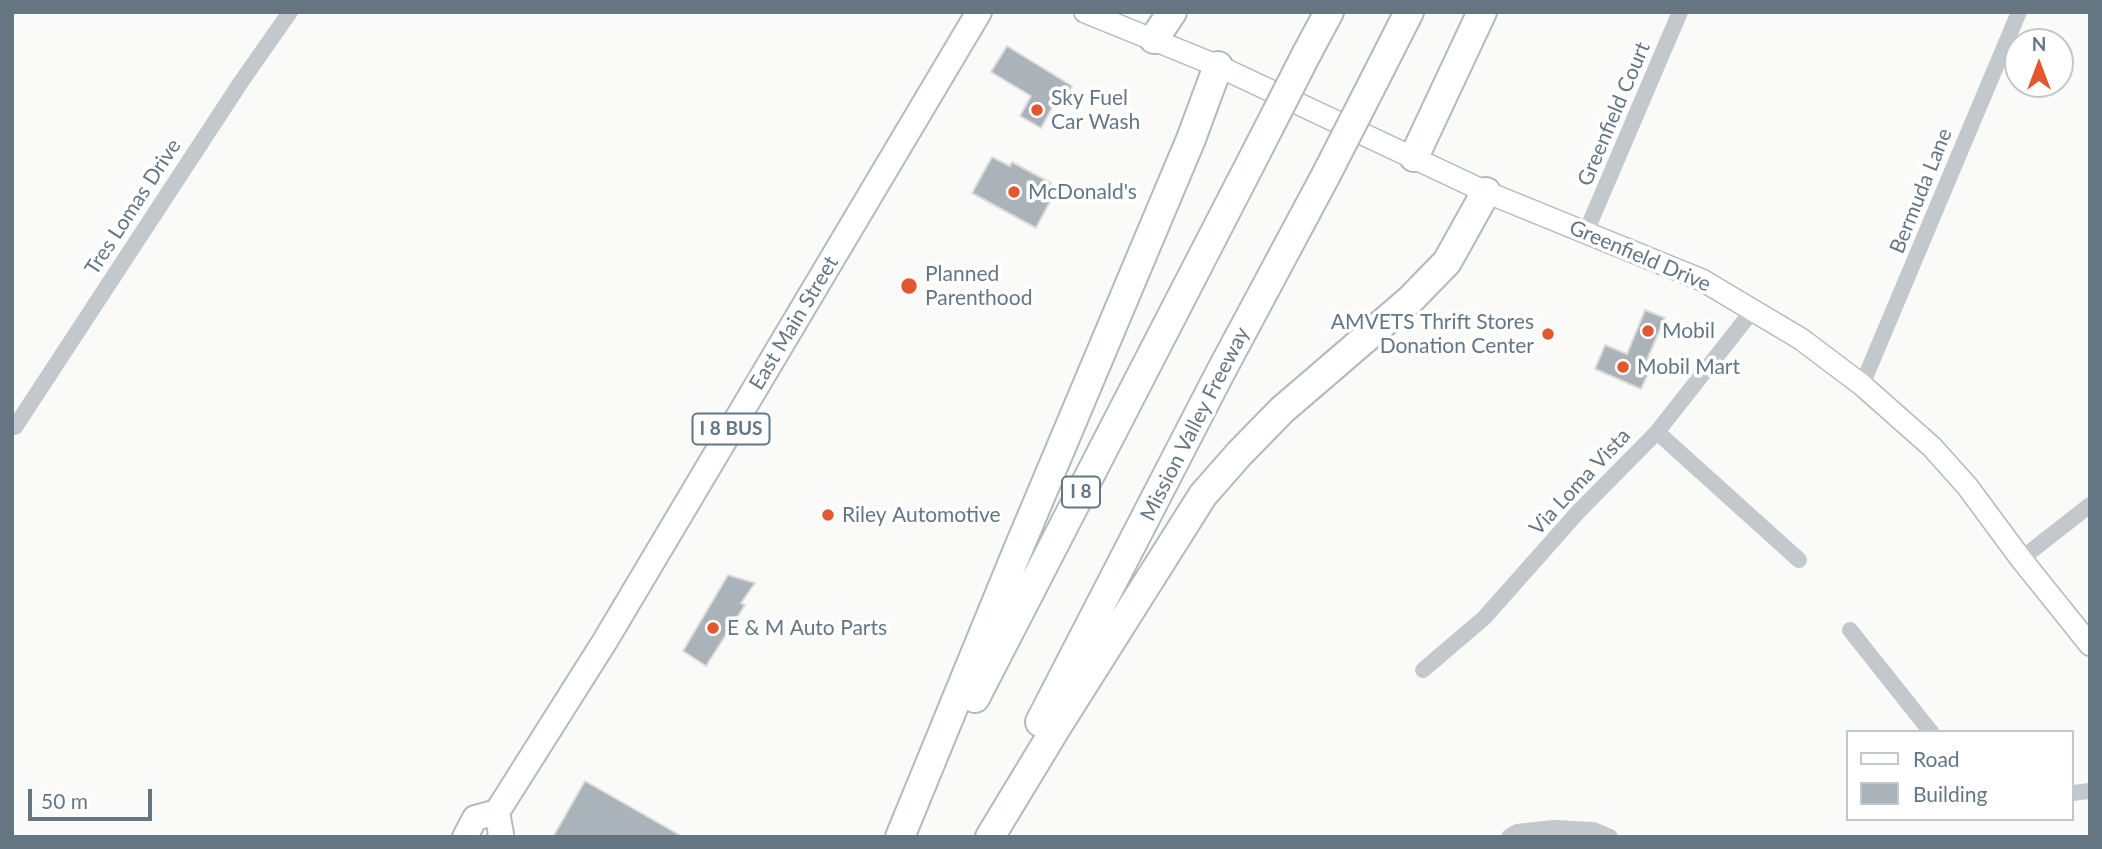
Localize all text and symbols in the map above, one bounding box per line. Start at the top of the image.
north arrow [2004,28,2074,98]
text: N [2032,32,2046,55]
street label: Greenfield Court [1572,38,1656,190]
place label: Sky Fuel Car Wash [1051,85,1140,135]
marker: Sky Fuel Car Wash [1029,102,1045,118]
street label: Bermuda Lane [1884,125,1958,257]
street label: Tres Lomas Drive [80,134,186,280]
place label: McDonald's [1028,179,1137,205]
marker: McDonald's [1006,184,1022,200]
street label: Greenfield Drive [1565,215,1715,297]
street label: East Main Street [744,252,844,394]
place label: Planned Parenthood [925,261,1032,311]
marker: Planned Parenthood [899,276,919,296]
place label: AMVETS Thrift Stores Donation Center [1331,309,1534,359]
place label: Mobil [1662,318,1715,344]
street label: Mission Valley Freeway [1135,323,1255,525]
marker: Mobil [1640,323,1656,339]
marker: AMVETS Thrift Stores Donation Center [1540,326,1556,342]
place label: Mobil Mart [1637,354,1740,380]
marker: Mobil Mart [1615,359,1631,375]
road number: I 8 BUS [692,414,770,444]
street label: Via Loma Vista [1524,424,1636,540]
road number: I 8 [1062,477,1100,508]
place label: Riley Automotive [842,502,1001,528]
marker: Riley Automotive [820,507,836,523]
place label: E & M Auto Parts [727,615,887,641]
marker: E & M Auto Parts [705,620,721,636]
legend [1846,730,2074,821]
text: Road [1913,746,1960,771]
scale bar [32,776,156,820]
text: Building [1913,781,1988,806]
text: 50 m [41,788,88,813]

